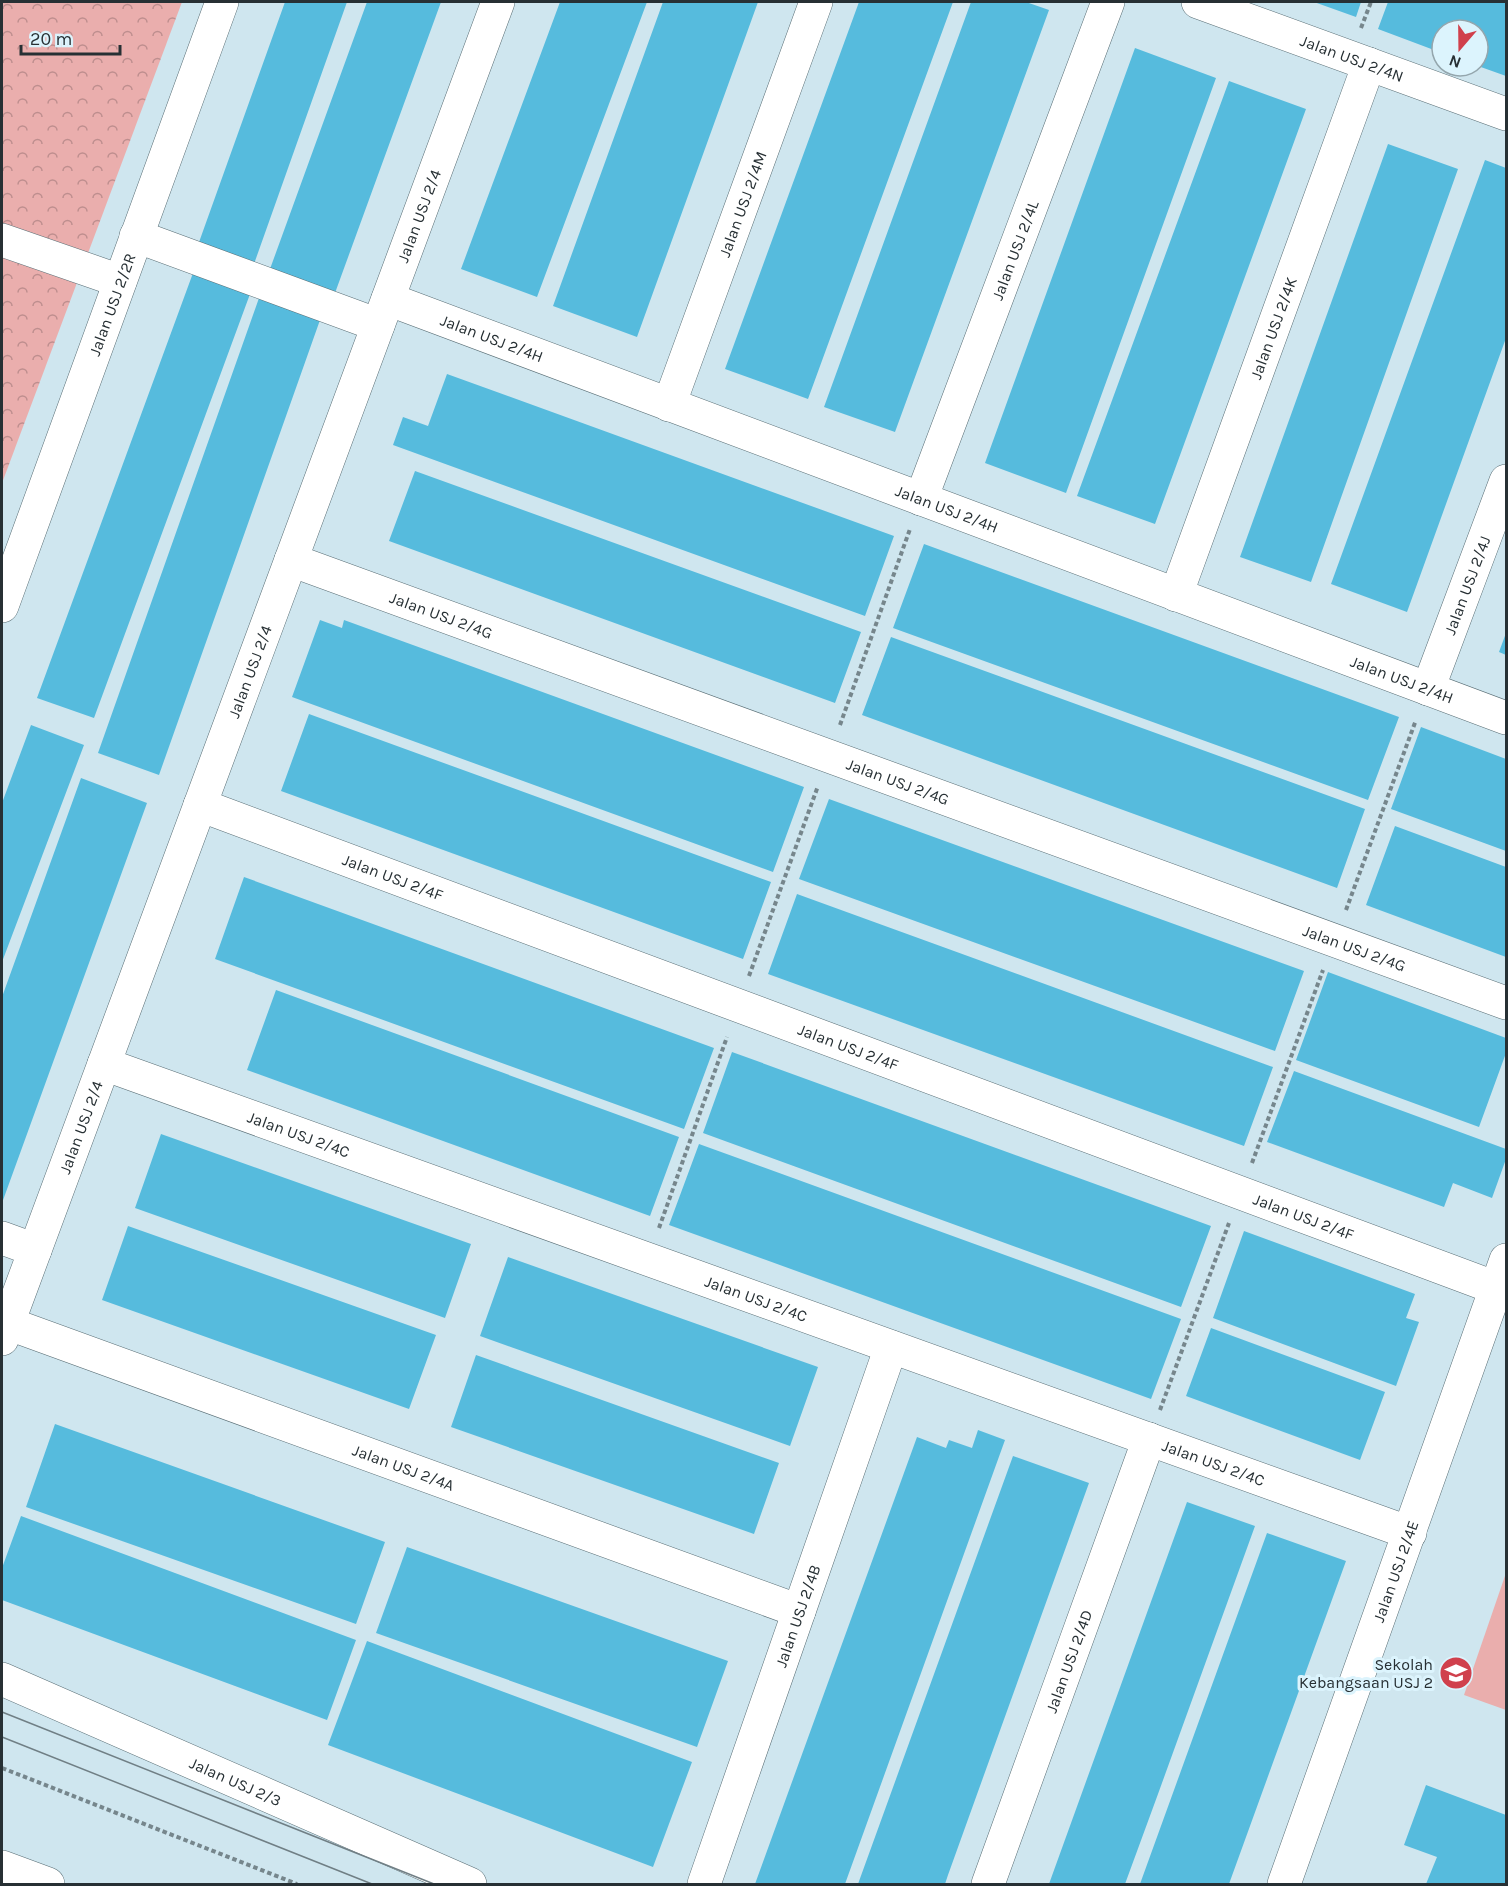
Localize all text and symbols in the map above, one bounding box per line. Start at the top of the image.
scale bar [21,18,120,56]
north arrow [1430,18,1490,78]
text: 20 m [30,28,72,50]
street label: Jalan USJ 2/4N [1298,31,1406,86]
text: N [1446,51,1464,73]
street label: Jalan USJ 2/4M [714,148,770,259]
street label: Jalan USJ 2/4 [393,167,445,265]
street label: Jalan USJ 2/4L [987,197,1042,303]
street label: Jalan USJ 2/2R [84,251,139,358]
street label: Jalan USJ 2/4K [1246,274,1300,382]
street label: Jalan USJ 2/4H [438,310,546,366]
street label: Jalan USJ 2/4H [893,481,1001,536]
street label: Jalan USJ 2/4J [1440,533,1494,637]
street label: Jalan USJ 2/4G [387,587,495,642]
street label: Jalan USJ 2/4 [224,622,276,721]
street label: Jalan USJ 2/4H [1348,651,1456,707]
street label: Jalan USJ 2/4G [844,754,952,809]
street label: Jalan USJ 2/4F [340,850,446,904]
street label: Jalan USJ 2/4G [1301,920,1408,975]
street label: Jalan USJ 2/4F [795,1019,901,1074]
street label: Jalan USJ 2/4 [55,1078,107,1176]
street label: Jalan USJ 2/4C [245,1107,353,1161]
street label: Jalan USJ 2/4F [1251,1189,1357,1244]
street label: Jalan USJ 2/4C [702,1271,810,1325]
street label: Jalan USJ 2/4C [1160,1435,1268,1490]
street label: Jalan USJ 2/4A [350,1440,457,1494]
street label: Jalan USJ 2/4E [1368,1518,1422,1625]
street label: Jalan USJ 2/4B [771,1562,824,1670]
street label: Jalan USJ 2/4D [1041,1607,1096,1715]
place label: Sekolah Kebangsaan USJ 2 [1299,1655,1433,1692]
school or university icon: Sekolah Kebangsaan USJ 2 [1438,1655,1474,1691]
street label: Jalan USJ 2/3 [187,1753,284,1810]

